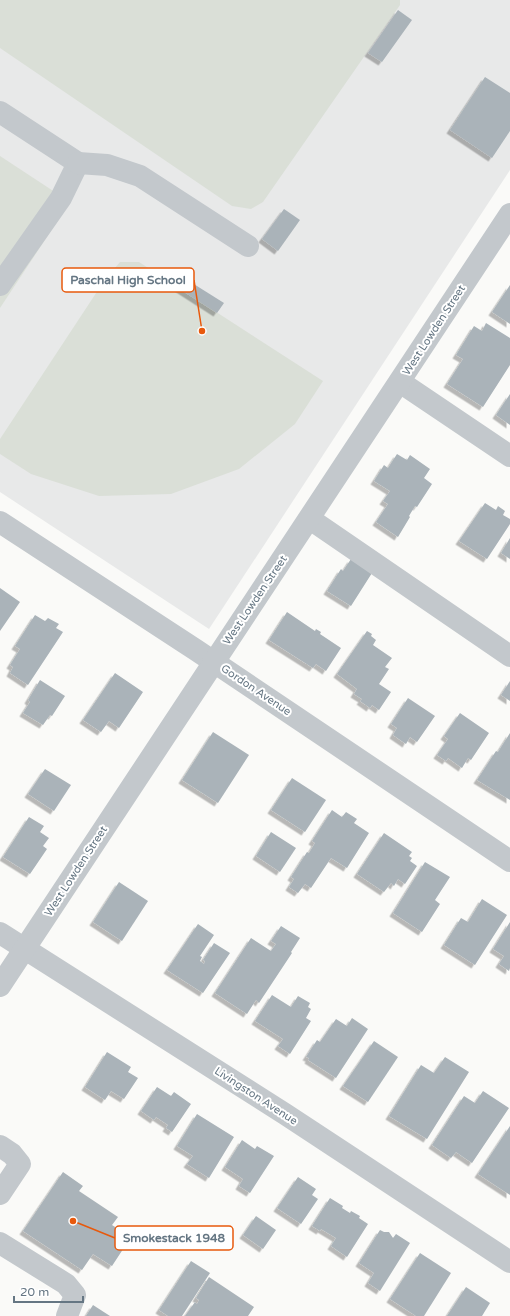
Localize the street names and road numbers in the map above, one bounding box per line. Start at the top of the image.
street label: West Lowden Street [400,282,468,378]
street label: West Lowden Street [220,553,290,647]
street label: Gordon Avenue [219,662,293,718]
street label: West Lowden Street [42,823,110,919]
street label: Livingston Avenue [212,1064,300,1128]

